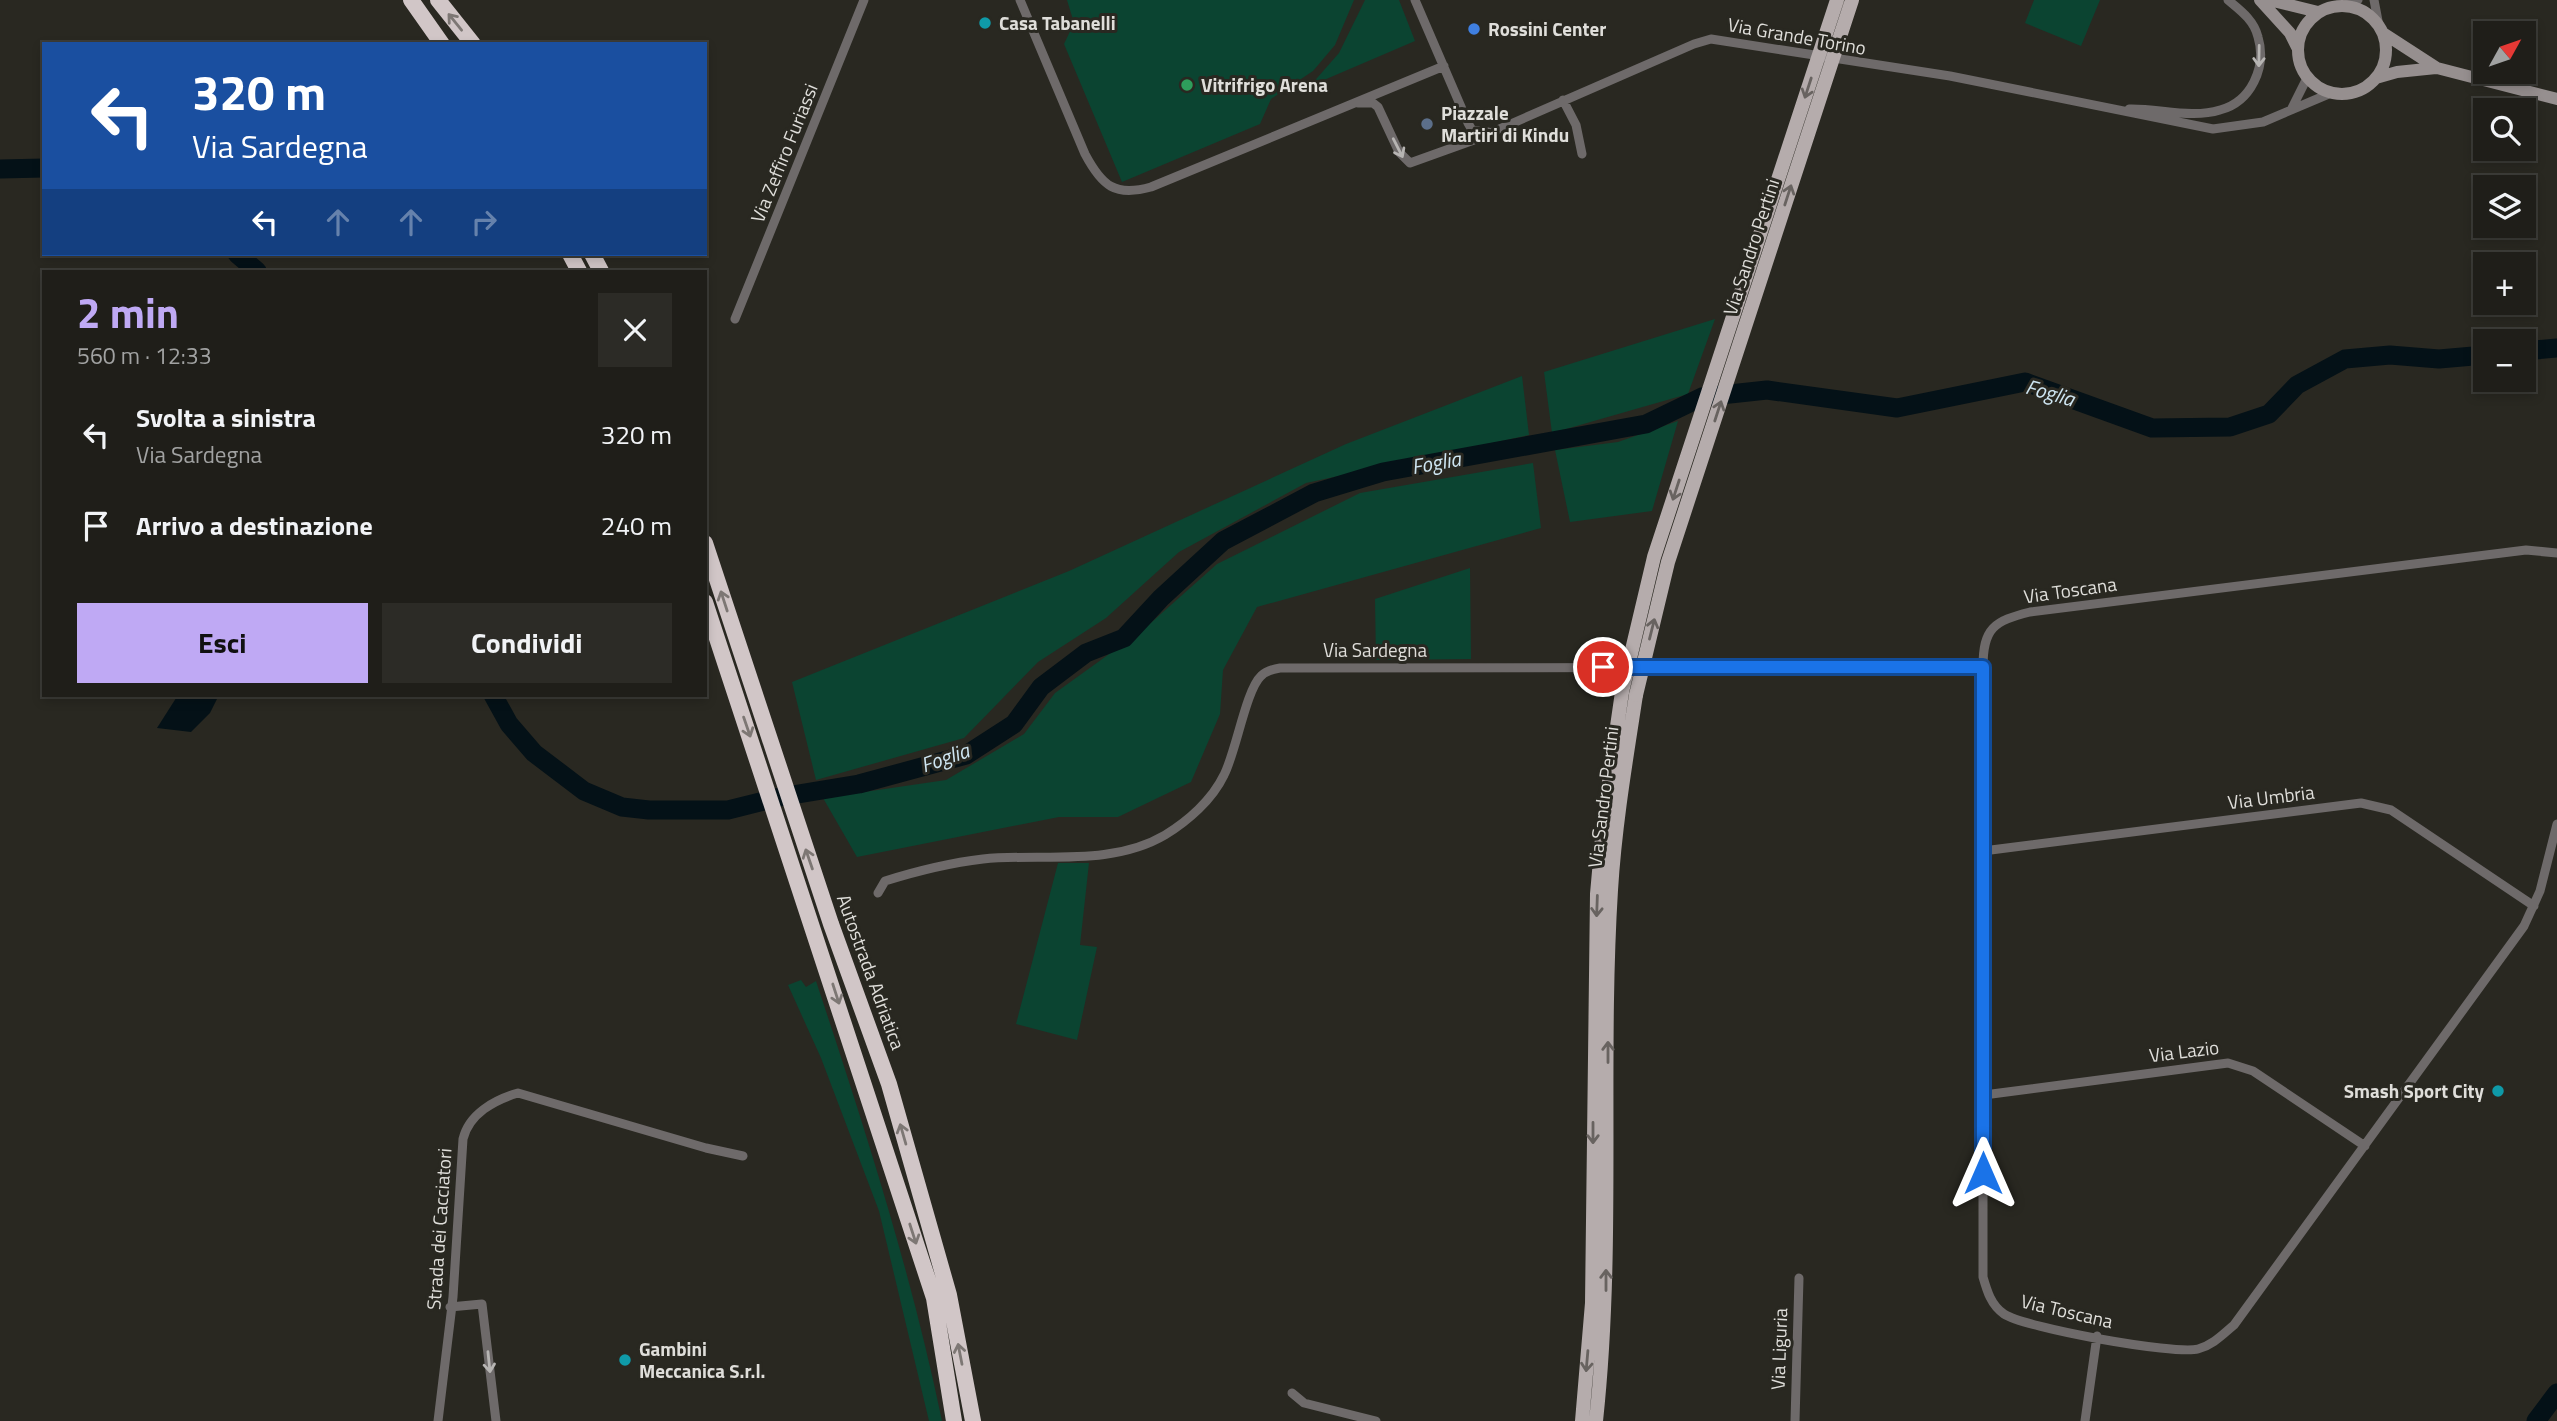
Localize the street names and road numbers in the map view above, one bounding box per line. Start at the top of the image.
street label: Via Grande Torino [1726,9,1869,62]
street label: Via Zeffiro Furiassi [742,79,825,227]
street label: Via Sandro Pertini [1715,175,1786,319]
street label: Via Toscana [2022,569,2119,610]
street label: Via Sardegna [1323,635,1428,664]
street label: Via Sandro Pertini [1579,725,1626,869]
street label: Via Umbria [2226,777,2316,816]
street label: Autostrada Adriatica [830,890,913,1054]
street label: Via Lazio [2147,1032,2221,1069]
street label: Strada dei Cacciatori [418,1147,459,1311]
street label: Via Toscana [2018,1286,2116,1335]
street label: Via Liguria [1763,1307,1794,1391]

